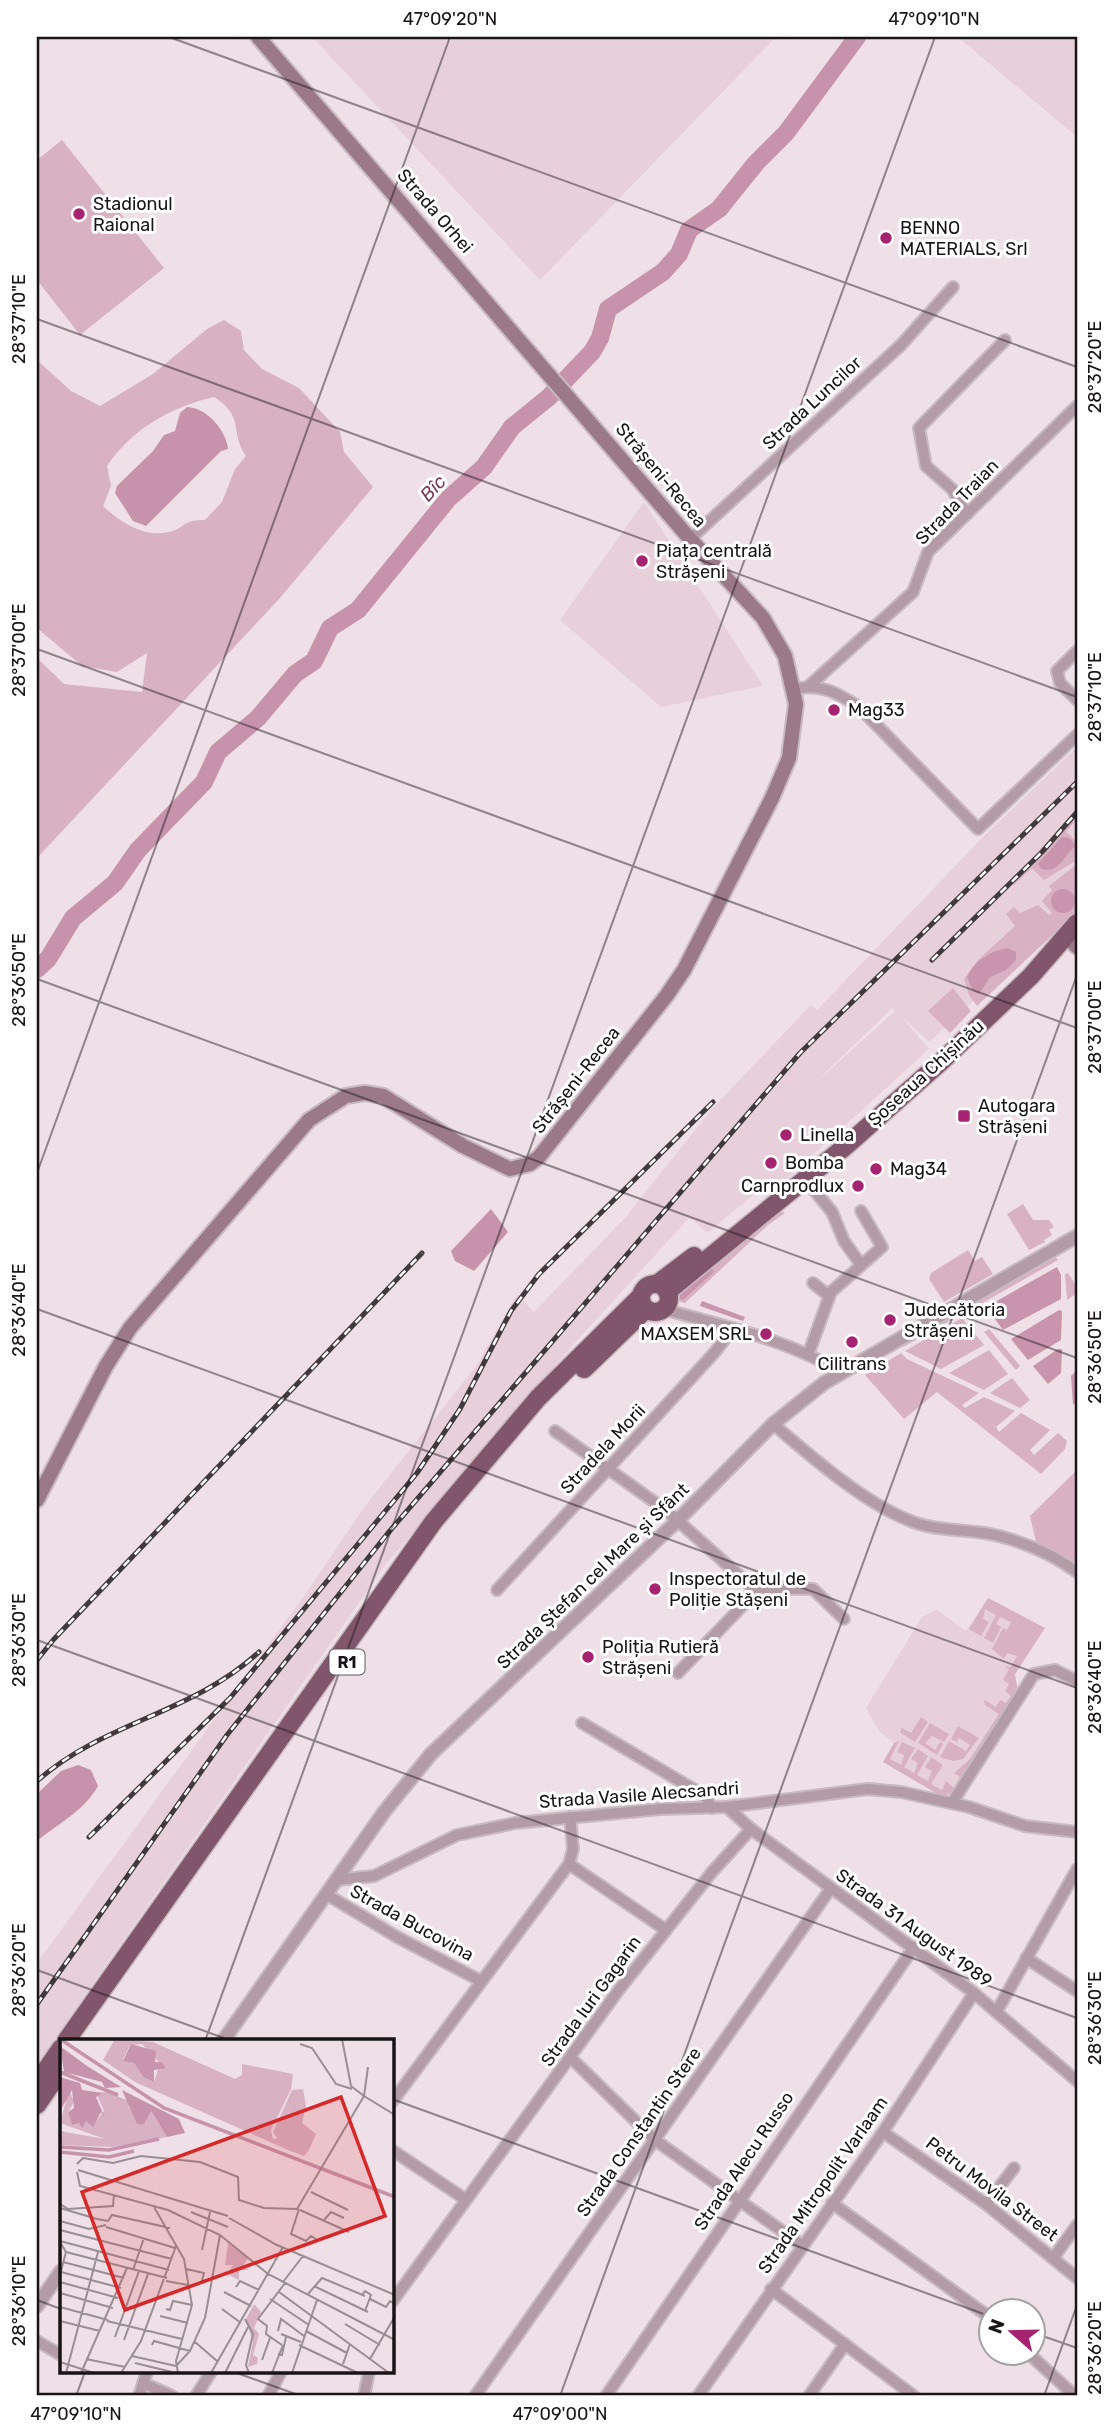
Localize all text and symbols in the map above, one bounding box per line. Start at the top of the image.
text: 47°09'20"N [403,8,497,30]
text: 47°09'10"N [888,8,980,30]
street label: Strada Orhei [392,164,478,258]
place label: Stadionul Raional [93,193,173,236]
marker: Stadionul Raional [71,206,87,222]
place label: BENNO MATERIALS, Srl [900,217,1028,260]
marker: BENNO MATERIALS, Srl [878,230,894,246]
text: 28°37'10"E [8,274,30,364]
text: 28°37'20"E [1084,321,1106,413]
street label: Strada Luncilor [758,351,866,454]
street label: Strășeni-Recea [611,418,711,532]
street label: Strada Traian [911,455,1003,549]
water label: Bîc [415,470,451,506]
place label: Piața centrală Strășeni [656,540,772,583]
marker: Piața centrală Strășeni [634,553,650,569]
text: 28°37'00"E [8,603,30,697]
text: 28°37'10"E [1084,652,1106,742]
place label: Mag33 [848,699,905,721]
marker: Mag33 [826,702,842,718]
text: 28°36'50"E [8,933,30,1027]
text: 28°37'00"E [1084,980,1106,1074]
street label: Șoseaua Chișinău [863,1015,989,1131]
street label: Strășeni-Recea [527,1022,625,1138]
place label: Autogara Strășeni [978,1095,1055,1138]
marker: Autogara Strășeni [956,1108,972,1124]
place label: Linella [800,1124,854,1146]
marker: Linella [778,1127,794,1143]
place label: Bomba [785,1152,844,1174]
marker: Bomba [763,1155,779,1171]
place label: Mag34 [890,1158,947,1180]
marker: Mag34 [868,1161,884,1177]
place label: Carnprodlux [741,1175,844,1197]
marker: Carnprodlux [850,1178,866,1194]
text: 28°36'40"E [8,1263,30,1357]
place label: Judecătoria Strășeni [904,1299,1005,1342]
text: 28°36'50"E [1084,1310,1106,1404]
marker: Judecătoria Strășeni [882,1312,898,1328]
place label: MAXSEM SRL [641,1323,752,1345]
marker: MAXSEM SRL [758,1326,774,1342]
marker: Cilitrans [844,1334,860,1350]
place label: Cilitrans [818,1353,886,1375]
street label: Stradela Morii [556,1400,650,1498]
street label: Strada Ștefan cel Mare și Sfânt [493,1478,693,1674]
place label: Inspectoratul de Poliție Stășeni [669,1568,806,1611]
marker: Inspectoratul de Poliție Stășeni [647,1581,663,1597]
text: 28°36'30"E [8,1593,30,1687]
place label: Poliția Rutieră Strășeni [602,1636,719,1679]
text: 28°36'40"E [1084,1640,1106,1734]
marker: Poliția Rutieră Strășeni [580,1649,596,1665]
road number: R1 [330,1650,364,1674]
street label: Strada Vasile Alecsandri [538,1777,740,1813]
street label: Strada 31 August 1989 [832,1864,996,1992]
street label: Strada Bucovina [346,1880,478,1966]
text: 28°36'20"E [8,1923,30,2017]
street label: Strada Iuri Gagarin [536,1931,646,2071]
text: 28°36'30"E [1084,1971,1106,2065]
inset map [60,2039,394,2374]
street label: Strada Constantin Stere [572,2043,706,2221]
street label: Strada Alecu Russo [689,2088,799,2234]
street label: Strada Mitropolit Varlaam [753,2092,893,2278]
street label: Petru Movila Street [922,2132,1062,2246]
text: 28°36'10"E [8,2256,30,2346]
north arrow [978,2296,1048,2366]
text: 28°36'20"E [1084,2301,1106,2395]
text: N [983,2316,1010,2337]
text: 47°09'10"N [30,2403,122,2425]
text: 47°09'00"N [512,2403,608,2425]

